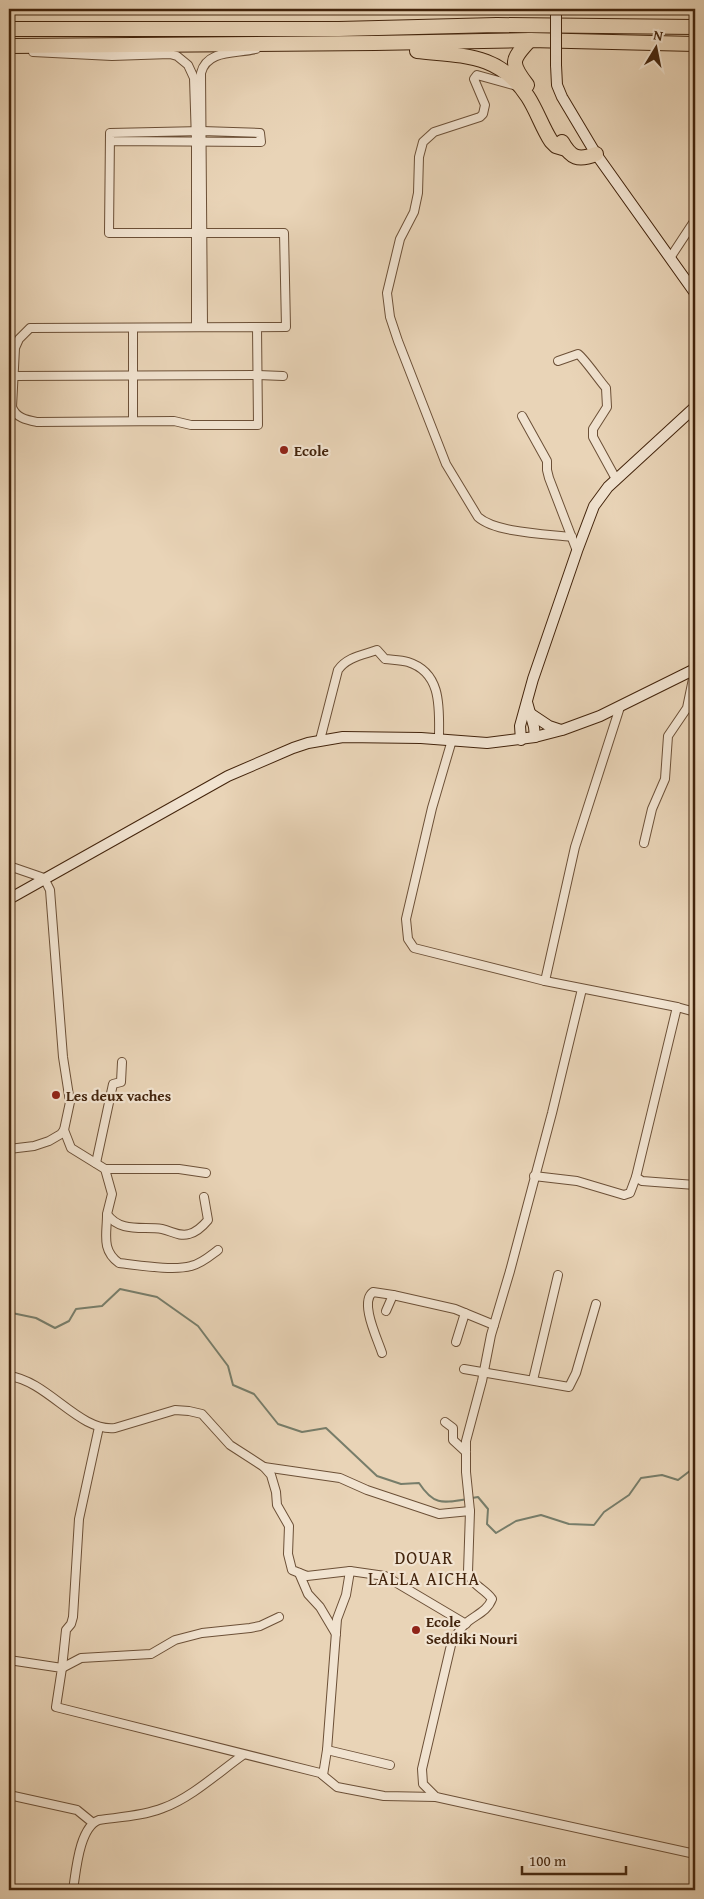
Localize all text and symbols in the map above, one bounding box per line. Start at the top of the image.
north arrow [632,22,682,72]
text: N [652,25,665,46]
place label: Ecole [294,440,329,461]
marker: Ecole [278,444,290,456]
place label: Les deux vaches [66,1085,171,1106]
marker: Les deux vaches [50,1089,62,1101]
district label: DOUAR LALLA AICHA [368,1544,480,1592]
place label: Ecole Seddiki Nouri [426,1611,518,1649]
marker: Ecole Seddiki Nouri [410,1624,422,1636]
scale bar [522,1844,625,1876]
text: 100 m [529,1850,567,1871]

